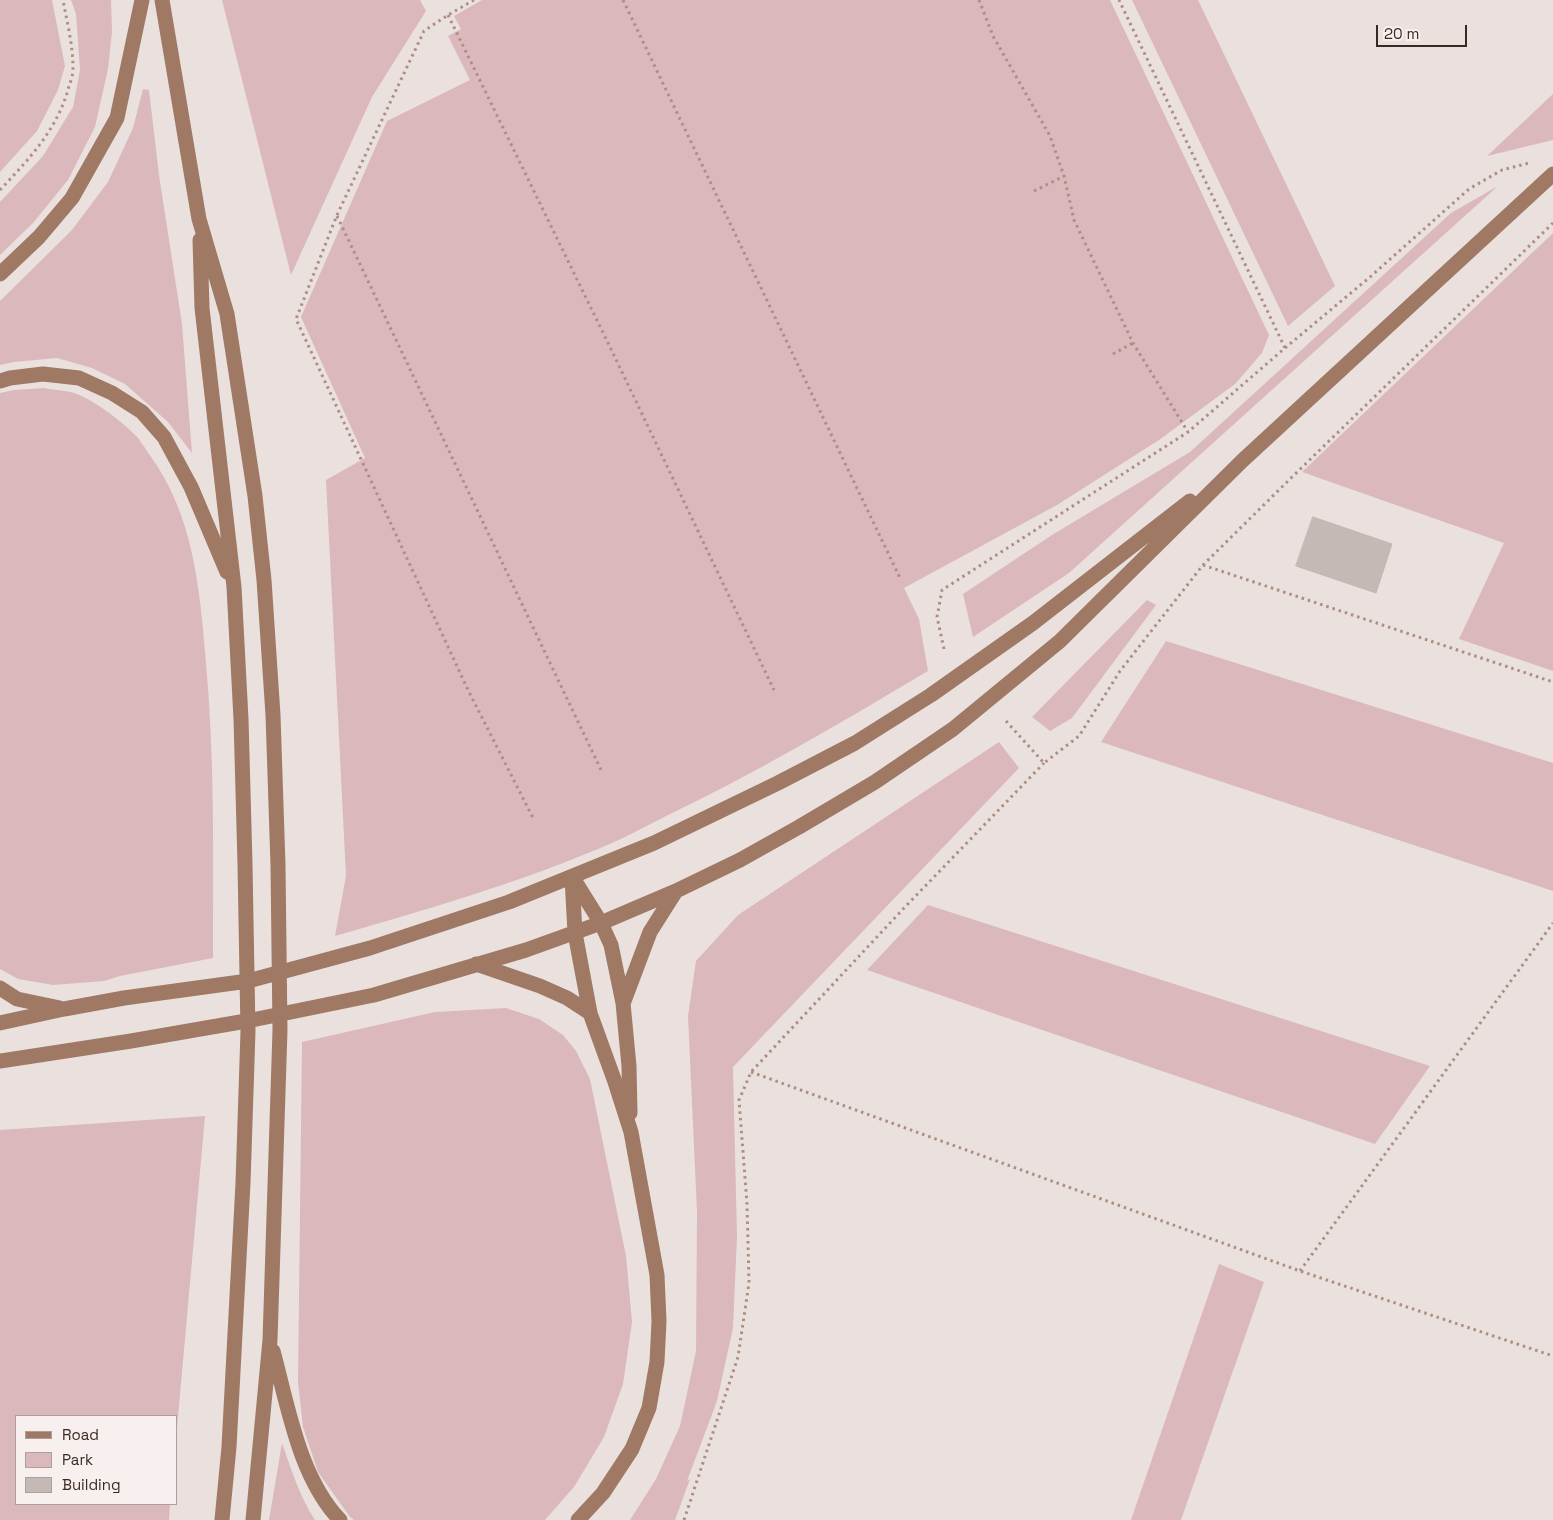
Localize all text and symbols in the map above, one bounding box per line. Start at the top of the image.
scale bar [1378,15,1469,47]
text: 20 m [1384,24,1419,43]
legend [15,1415,178,1505]
text: Road [62,1425,99,1444]
text: Park [62,1450,93,1469]
text: Building [62,1475,121,1494]

